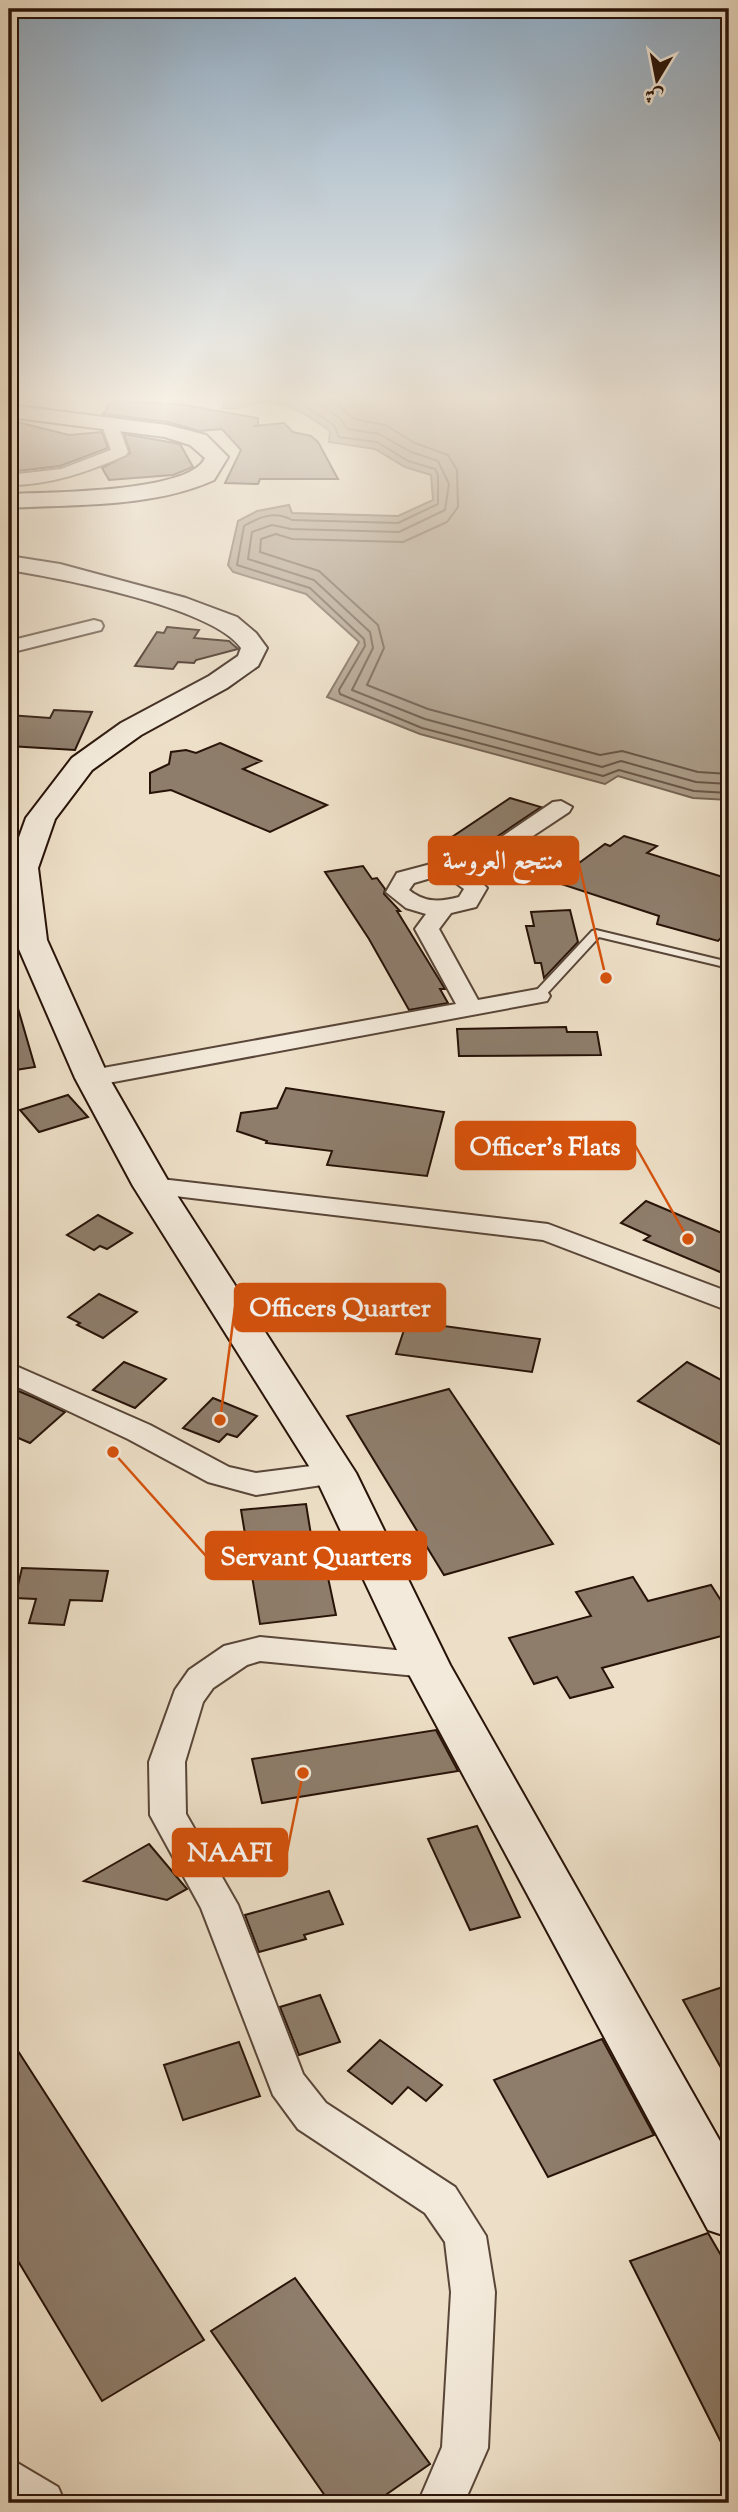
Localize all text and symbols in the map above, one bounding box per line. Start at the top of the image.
north arrow [622,46,692,116]
text: ش [643,79,666,109]
callout: منتجع العروسة [429,837,578,884]
text: منتجع العروسة [443,844,563,884]
callout: Officer's Flats [456,1122,635,1169]
text: Officer's Flats [469,1130,621,1167]
callout: Officers Quarter [235,1284,445,1331]
text: Officers Quarter [249,1291,431,1328]
callout: Servant Quarters [206,1532,426,1579]
text: Servant Quarters [220,1540,412,1577]
callout: NAAFI [173,1829,287,1876]
text: NAAFI [187,1836,273,1873]

